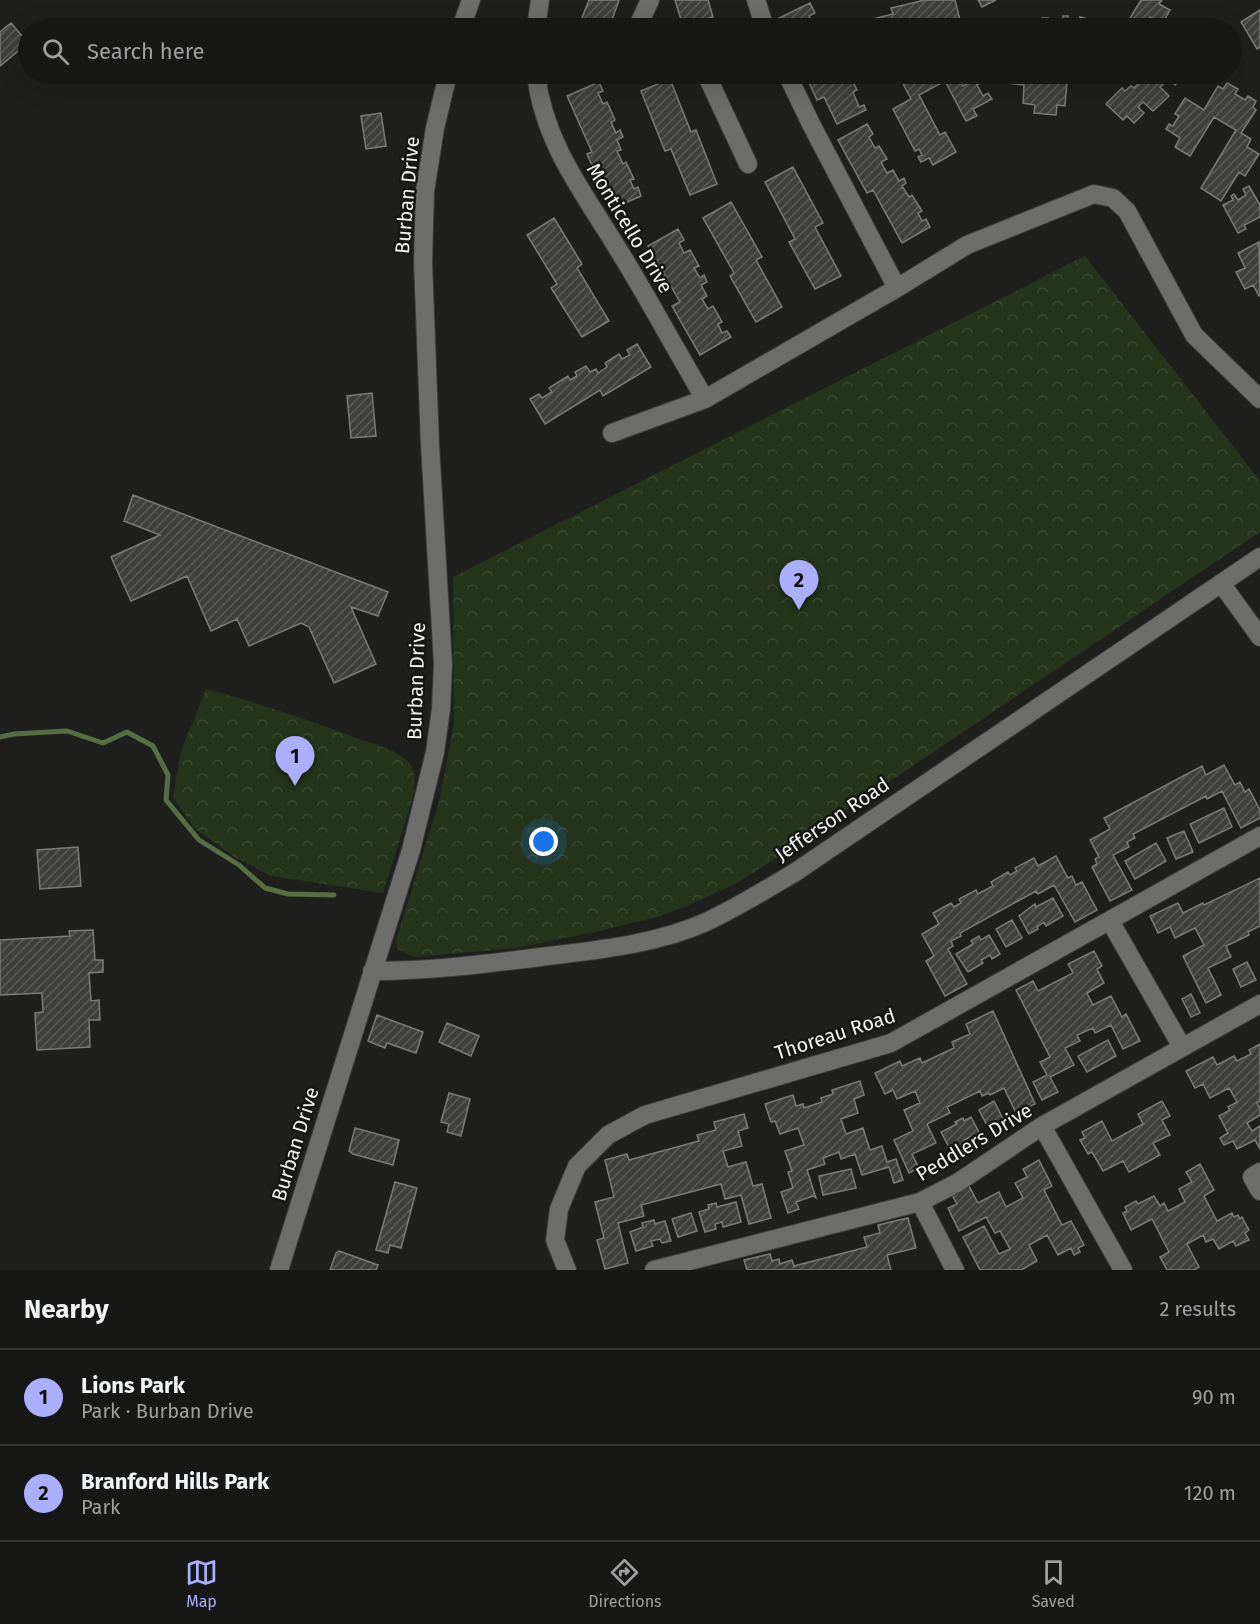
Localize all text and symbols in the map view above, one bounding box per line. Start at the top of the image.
search box [18,18,1242,84]
icon: search [39,35,72,68]
text: Search here [87,38,205,65]
street label: Burban Drive [390,135,424,255]
street label: Monticello Drive [582,159,678,297]
pin: 2 [780,560,818,610]
street label: Burban Drive [402,622,430,740]
pin: 1 [276,736,314,786]
street label: Jefferson Road [770,772,894,866]
your location [529,827,558,856]
street label: Thoreau Road [772,1003,898,1065]
street label: Burban Drive [266,1084,324,1204]
street label: Peddlers Drive [911,1098,1037,1186]
text: Nearby [24,1294,109,1325]
text: 2 results [1159,1297,1236,1321]
text: Lions Park [81,1372,185,1399]
text: 1 [39,1385,48,1409]
text: 90 m [1192,1385,1236,1409]
text: Park · Burban Drive [81,1399,254,1423]
text: Branford Hills Park [81,1468,269,1495]
text: 2 [38,1481,49,1505]
text: 120 m [1184,1481,1236,1505]
text: Park [81,1495,120,1519]
tab: Map [185,1556,218,1611]
tab: Directions [588,1556,662,1611]
tab: Saved [1032,1556,1075,1611]

